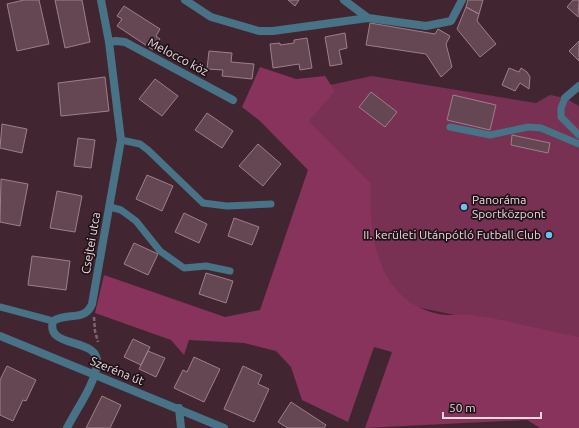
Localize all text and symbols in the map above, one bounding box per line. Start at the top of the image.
street label: Melocco köz [146,35,211,78]
place label: Panoráma Sportközpont [472,193,546,220]
marker: Panoráma Sportközpont [459,202,469,212]
street label: Csejtei utca [79,211,102,275]
place label: II. kerületi Utánpótló Futball Club [363,228,541,241]
marker: II. kerületi Utánpótló Futball Club [544,230,554,240]
street label: Szeréna út [88,354,146,387]
scale bar [443,394,541,420]
text: 50 m [449,401,476,414]

